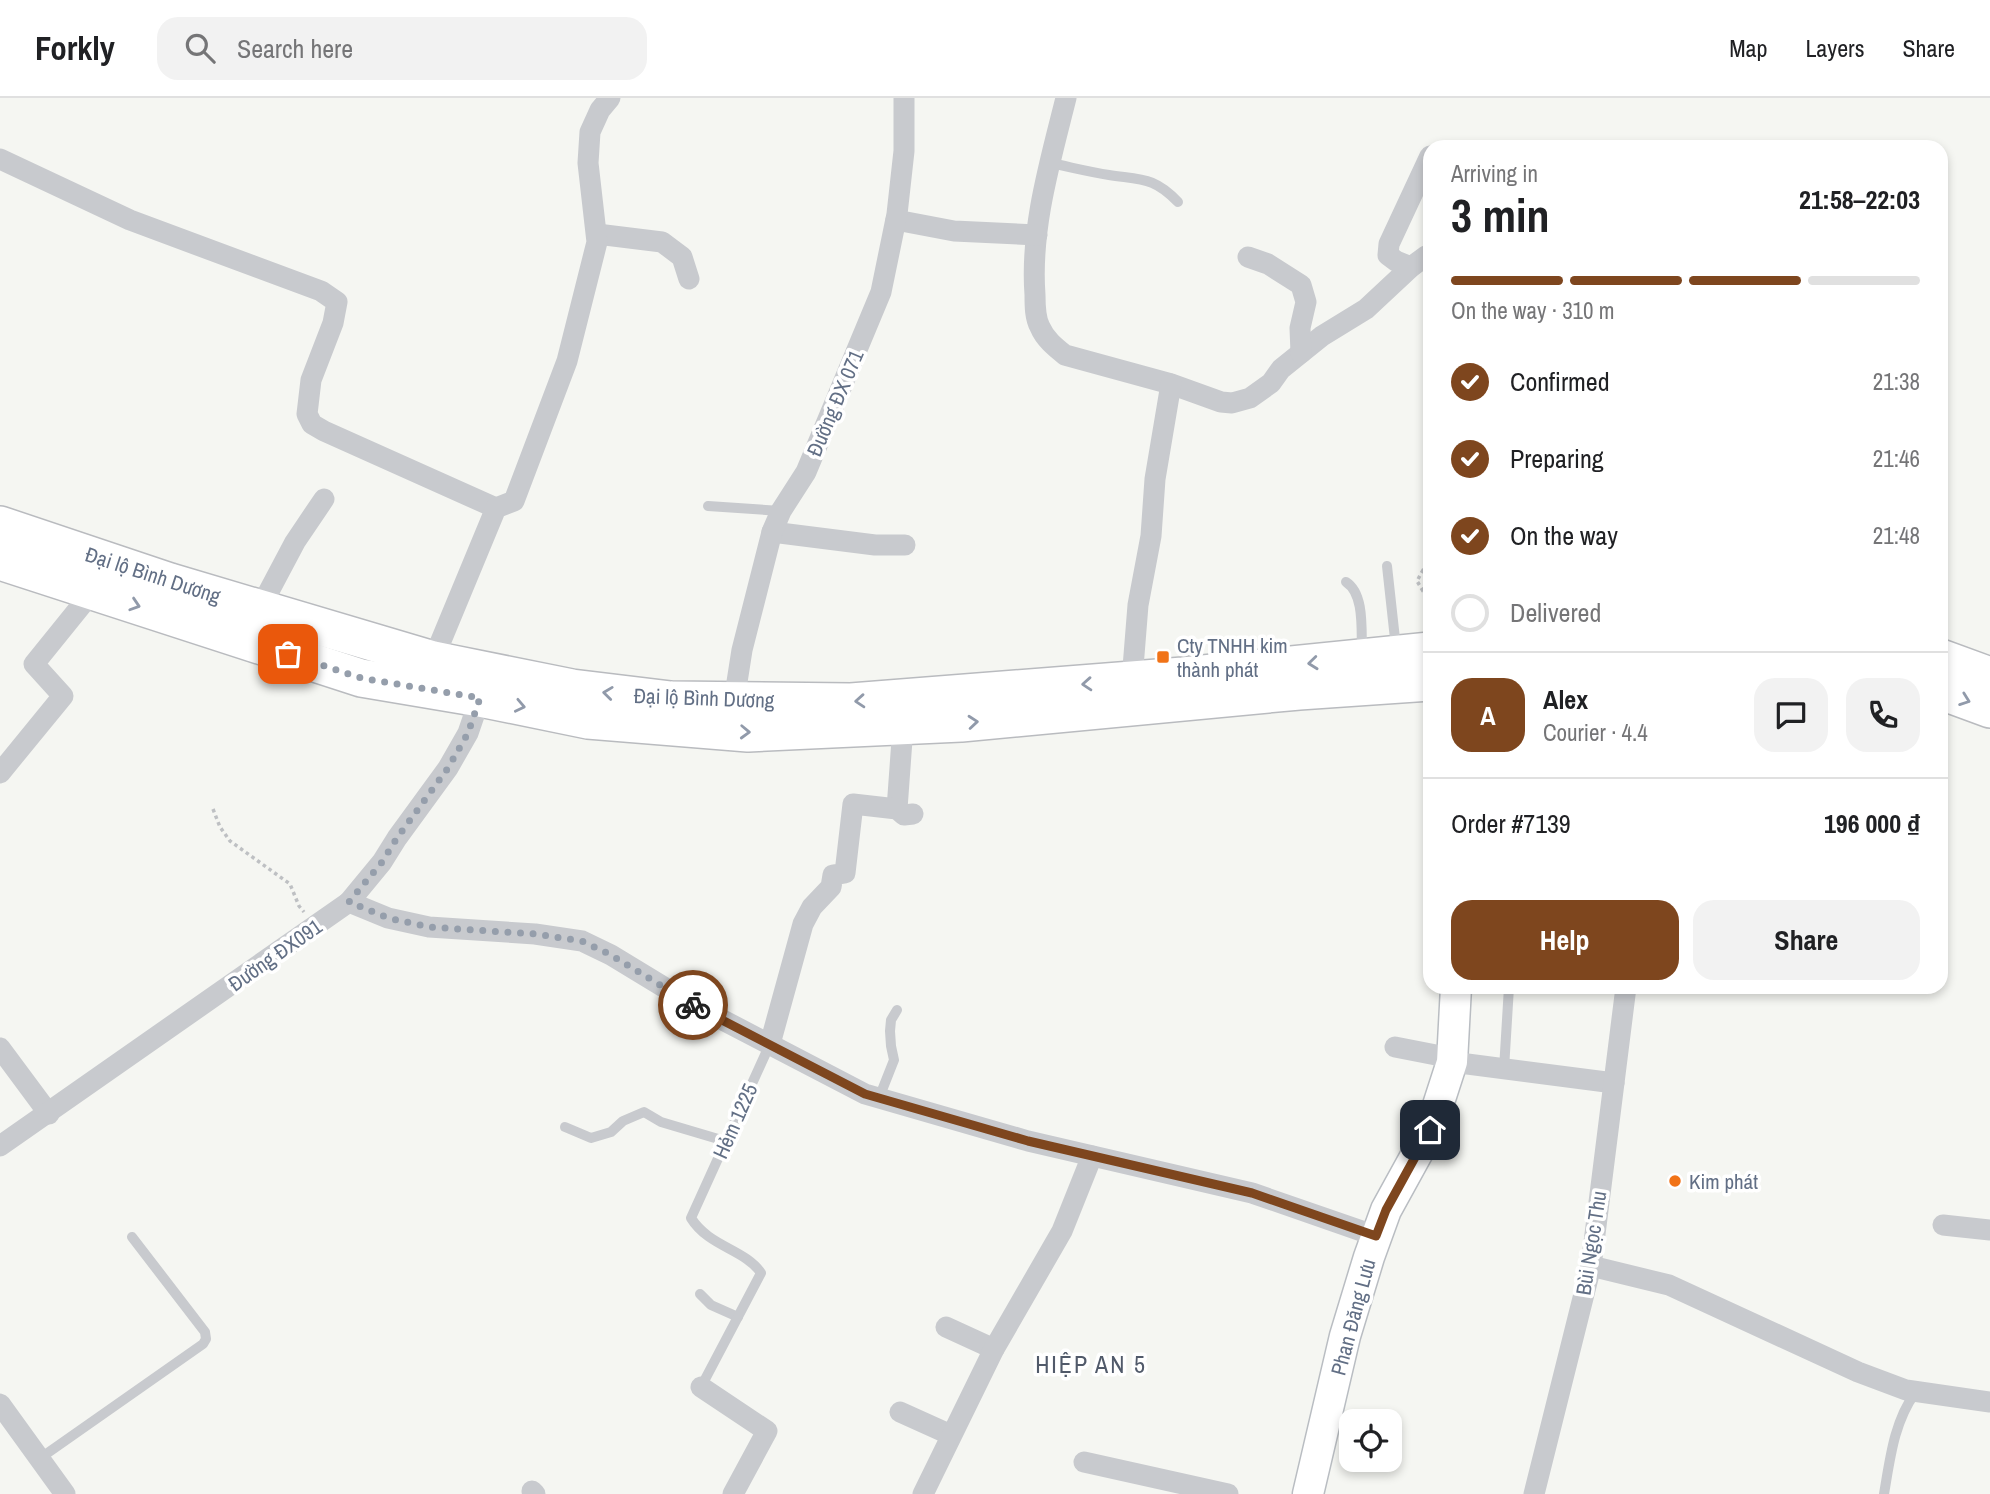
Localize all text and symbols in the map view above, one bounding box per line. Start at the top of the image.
search box [157,17,647,80]
text: Forkly [35,26,115,70]
icon: search [181,29,219,67]
text: Search here [237,31,353,66]
text: Map [1729,32,1767,64]
text: Layers [1805,32,1864,64]
text: Share [1902,32,1955,64]
text: Arriving in [1451,158,1538,189]
text: 21:58–22:03 [1799,182,1920,217]
text: 3 min [1451,184,1550,246]
text: On the way · 310 m [1451,295,1615,326]
street label: Đường ĐX 071 [800,345,871,461]
icon: check [1451,363,1489,401]
text: Confirmed [1510,364,1610,399]
text: 21:38 [1873,366,1920,397]
icon: check [1451,440,1489,478]
text: Preparing [1510,441,1604,476]
text: 21:46 [1873,443,1920,474]
icon: check [1451,517,1489,555]
text: On the way [1510,518,1618,553]
text: 21:48 [1873,520,1920,551]
street label: Đại lộ Bình Dương [82,539,225,611]
text: Delivered [1510,595,1601,630]
one-way arrow [128,597,141,611]
pin [258,624,318,684]
place label: Cty TNHH kim thành phát [1177,631,1288,684]
icon: bag [269,635,307,673]
marker: Cty TNHH kim thành phát [1155,649,1171,665]
one-way arrow [1307,655,1318,670]
one-way arrow [1081,676,1092,691]
button: chat [1754,678,1828,752]
button: phone [1846,678,1920,752]
street label: Đại lộ Bình Dương [633,681,775,715]
text: Alex [1543,682,1588,717]
one-way arrow [602,685,614,700]
one-way arrow [1959,692,1971,706]
one-way arrow [854,693,865,708]
one-way arrow [514,698,526,713]
text: A [1480,698,1496,733]
one-way arrow [967,715,978,730]
text: Courier · 4.4 [1543,717,1648,748]
one-way arrow [740,725,751,740]
text: Order #7139 [1451,806,1571,841]
text: 196 000 ₫ [1824,806,1920,841]
button: Help [1451,900,1679,980]
button: Share [1693,900,1920,980]
street label: Đường ĐX091 [222,912,328,998]
courier [658,970,728,1040]
icon: bike [674,986,712,1024]
street label: Hẻm 1225 [706,1079,764,1163]
pin [1400,1100,1460,1160]
icon: home [1411,1111,1449,1149]
place label: Kim phát [1689,1167,1758,1196]
marker: Kim phát [1667,1173,1683,1189]
street label: Bùi Ngọc Thu [1568,1189,1614,1297]
street label: Phan Đăng Lưu [1324,1255,1382,1379]
district label: HIỆP AN 5 [1035,1348,1147,1380]
map controls [1339,1409,1402,1472]
button: locate [1339,1409,1402,1472]

